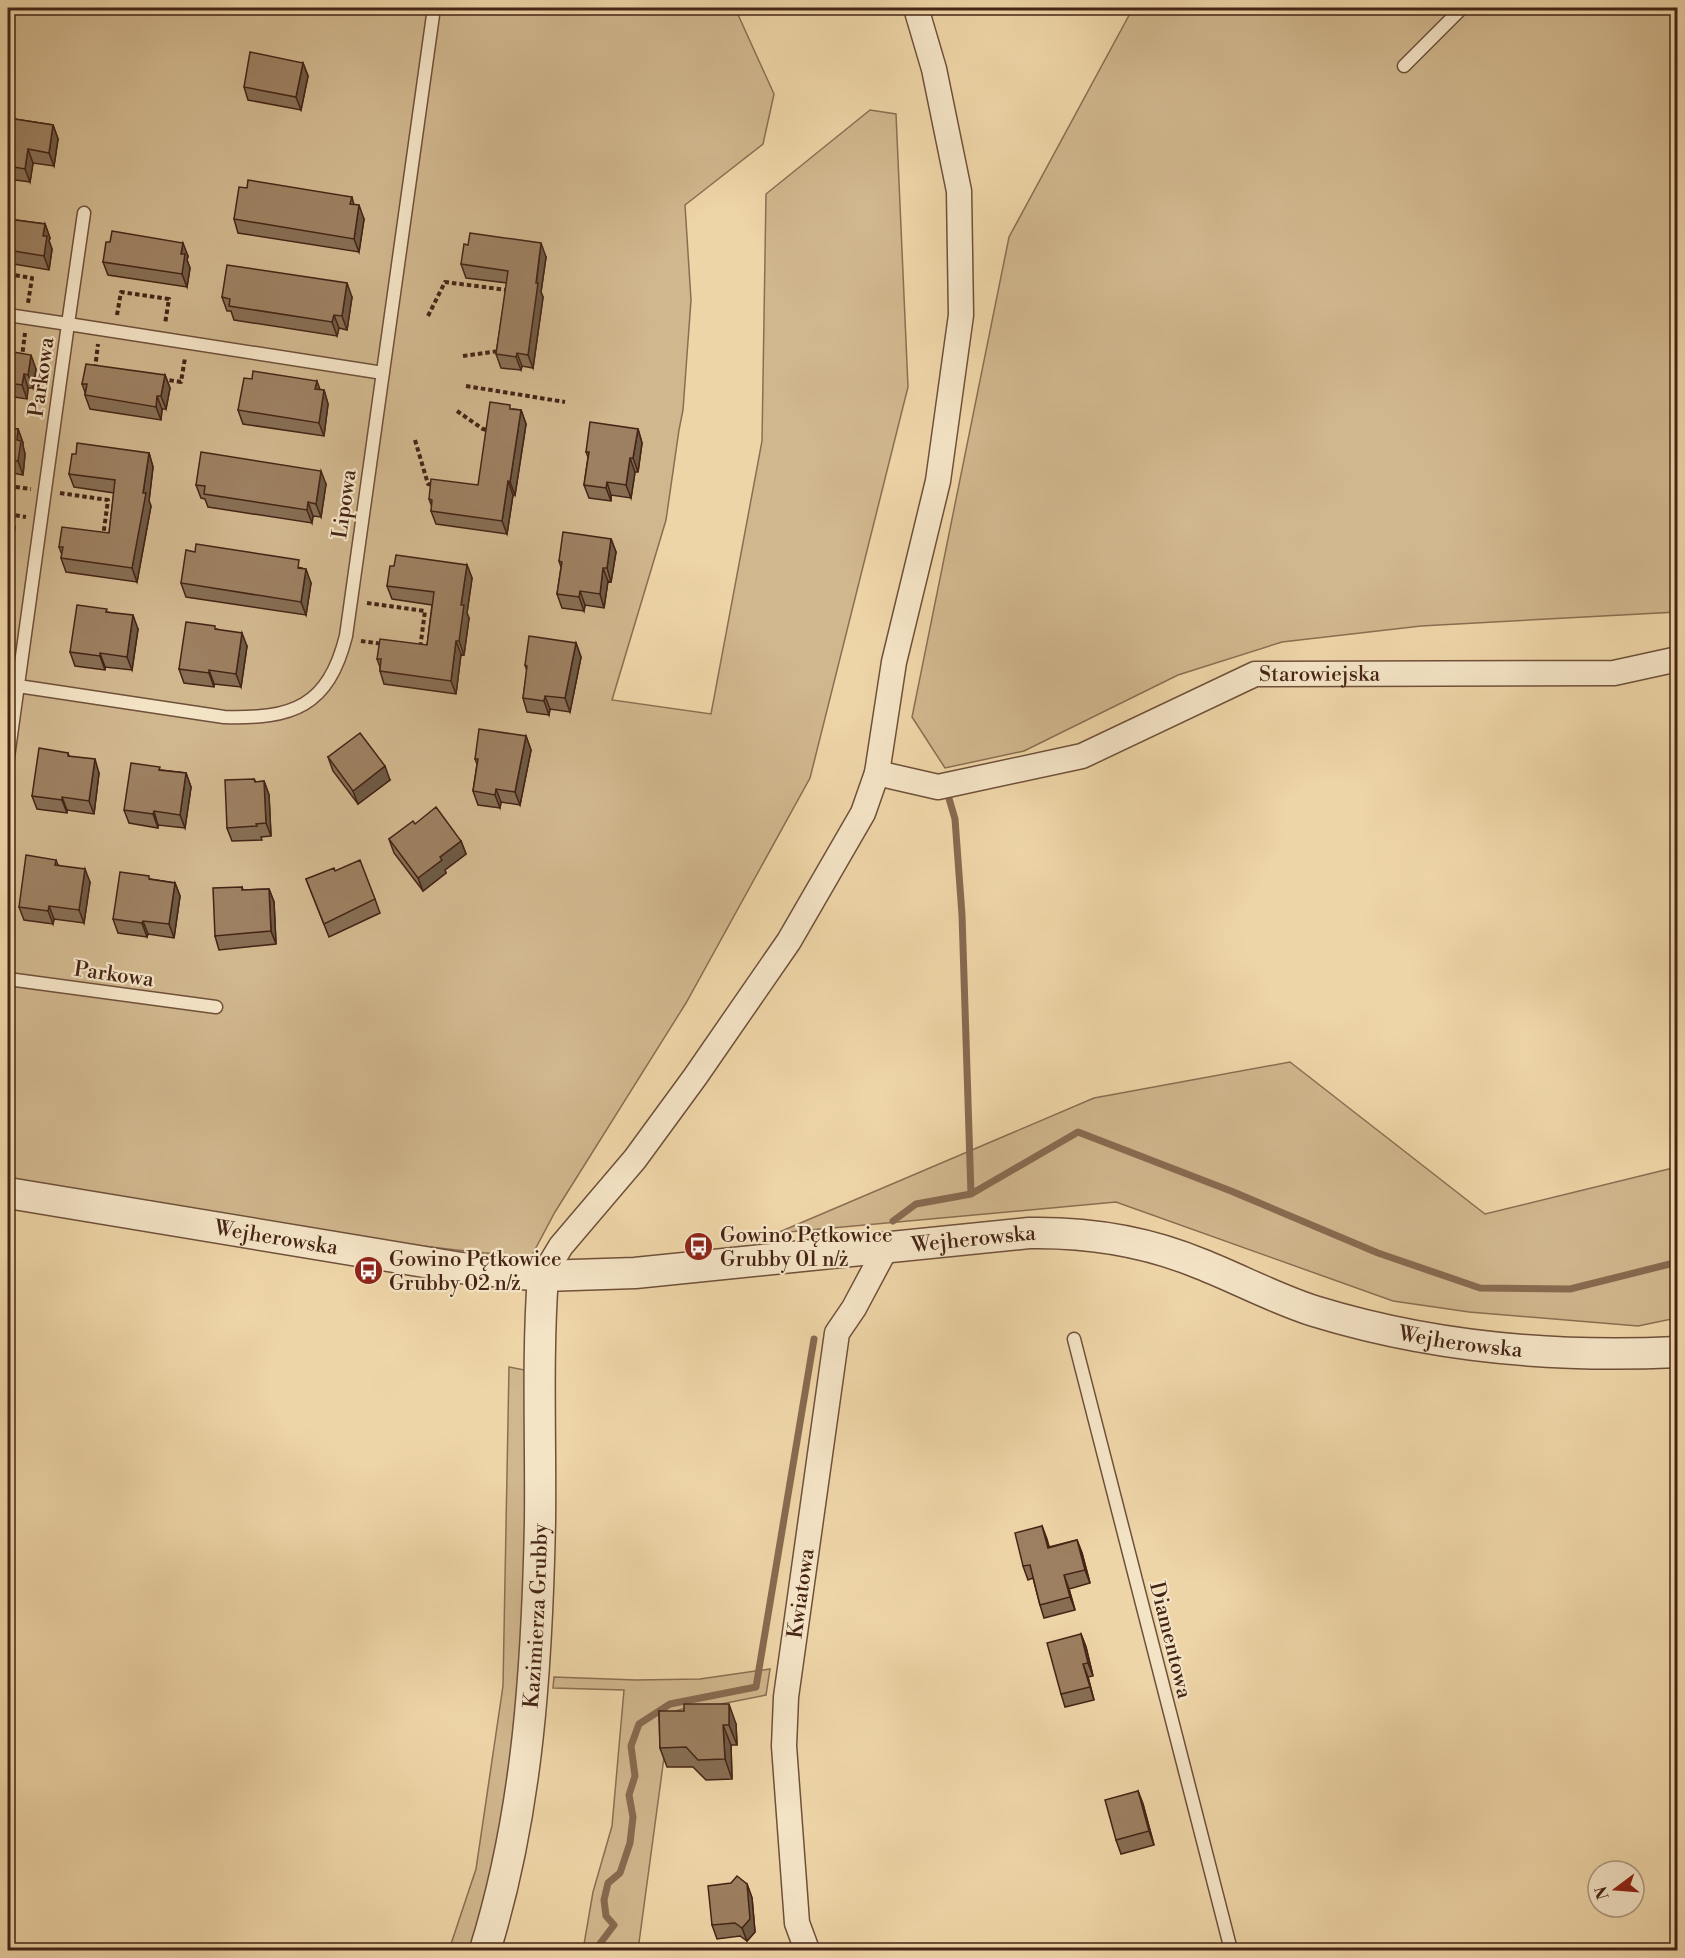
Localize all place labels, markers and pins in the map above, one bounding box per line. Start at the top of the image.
place label: Gowino Pętkowice Grubby 01 n/ż [720,1223,893,1273]
bus stop icon: Gowino Pętkowice Grubby 01 n/ż [683,1231,715,1263]
place label: Gowino Pętkowice Grubby 02 n/ż [389,1247,562,1297]
bus stop icon: Gowino Pętkowice Grubby 02 n/ż [352,1255,384,1287]

